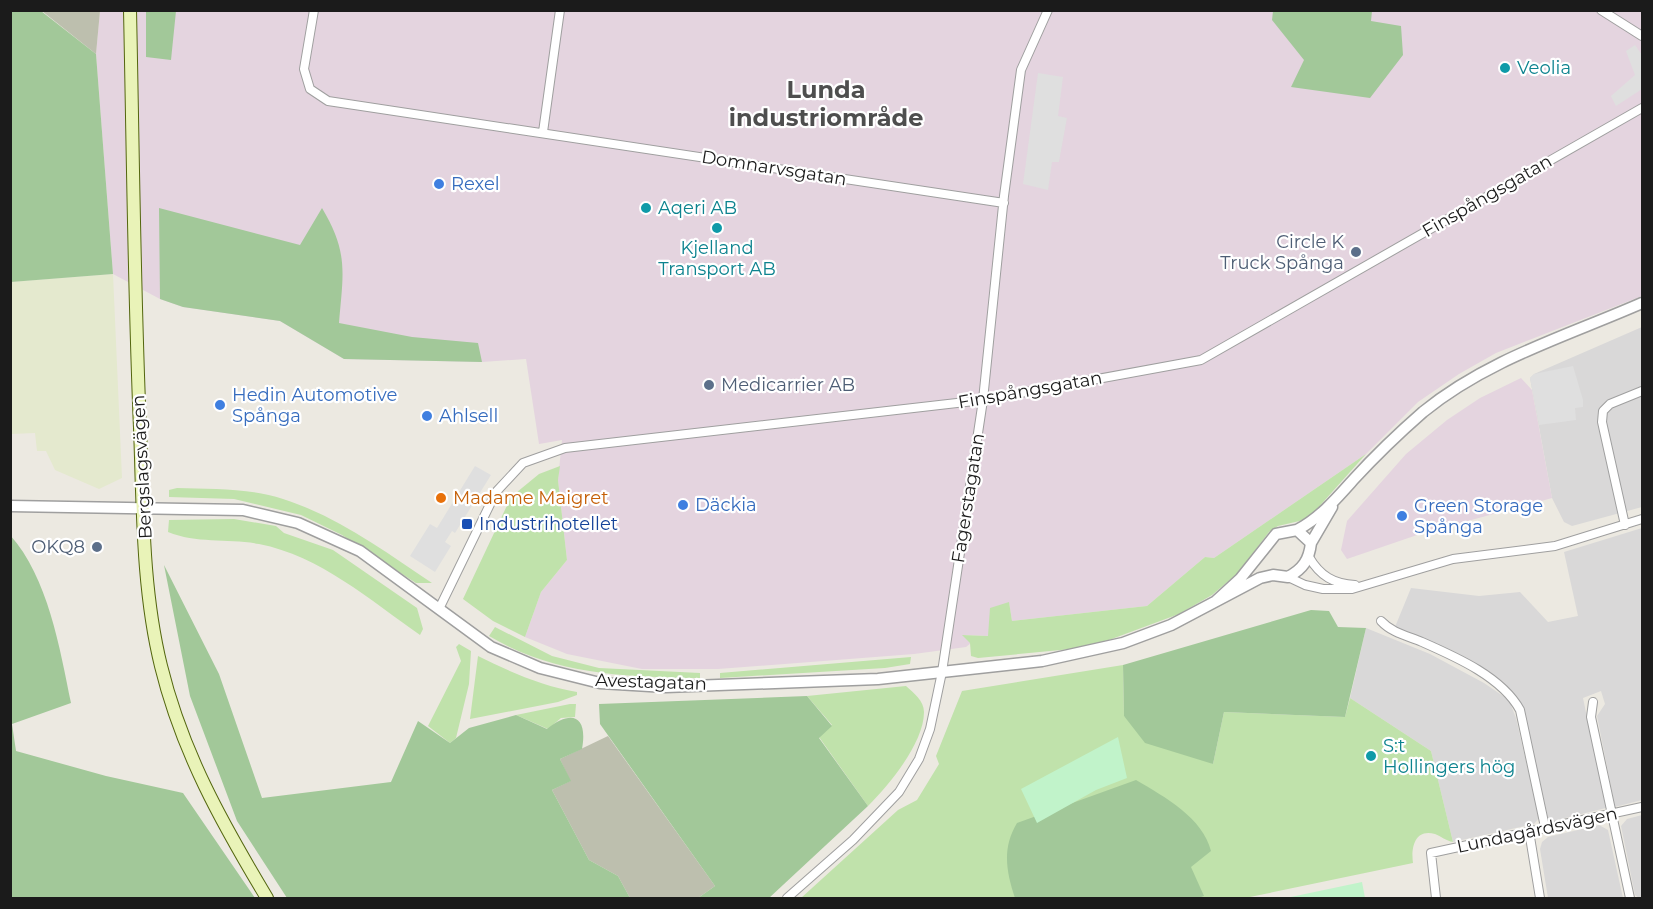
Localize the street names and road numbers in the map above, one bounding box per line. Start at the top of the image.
street label: Domnarvsgatan [700,146,848,190]
street label: Finspångsgatan [1418,150,1556,242]
street label: Finspångsgatan [956,366,1104,414]
street label: Bergslagsvägen [127,394,157,540]
street label: Fagerstagatan [947,432,989,564]
street label: Avestagatan [595,669,707,695]
street label: Lundagårdsvägen [1455,802,1619,858]

